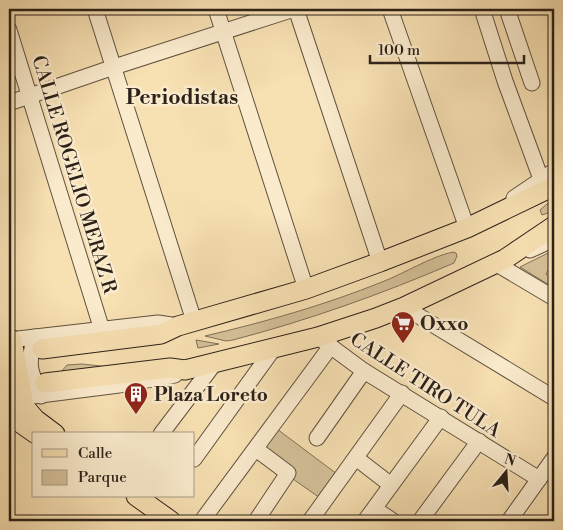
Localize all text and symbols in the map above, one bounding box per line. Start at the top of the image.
scale bar [370,32,524,64]
text: 100 m [378,41,420,60]
street label: CALLE ROGELIO MERAZ R [26,52,122,297]
district label: Periodistas [126,85,238,111]
supermarket icon: Oxxo [390,310,416,344]
place label: Oxxo [420,312,468,336]
street label: CALLE TIRO TULA [346,327,506,443]
building icon: Plaza Loreto [123,381,149,415]
place label: Plaza Loreto [154,383,268,407]
legend [32,432,195,498]
text: Calle [78,444,112,463]
north arrow [480,448,530,498]
text: N [502,450,518,471]
text: Parque [78,468,127,487]

